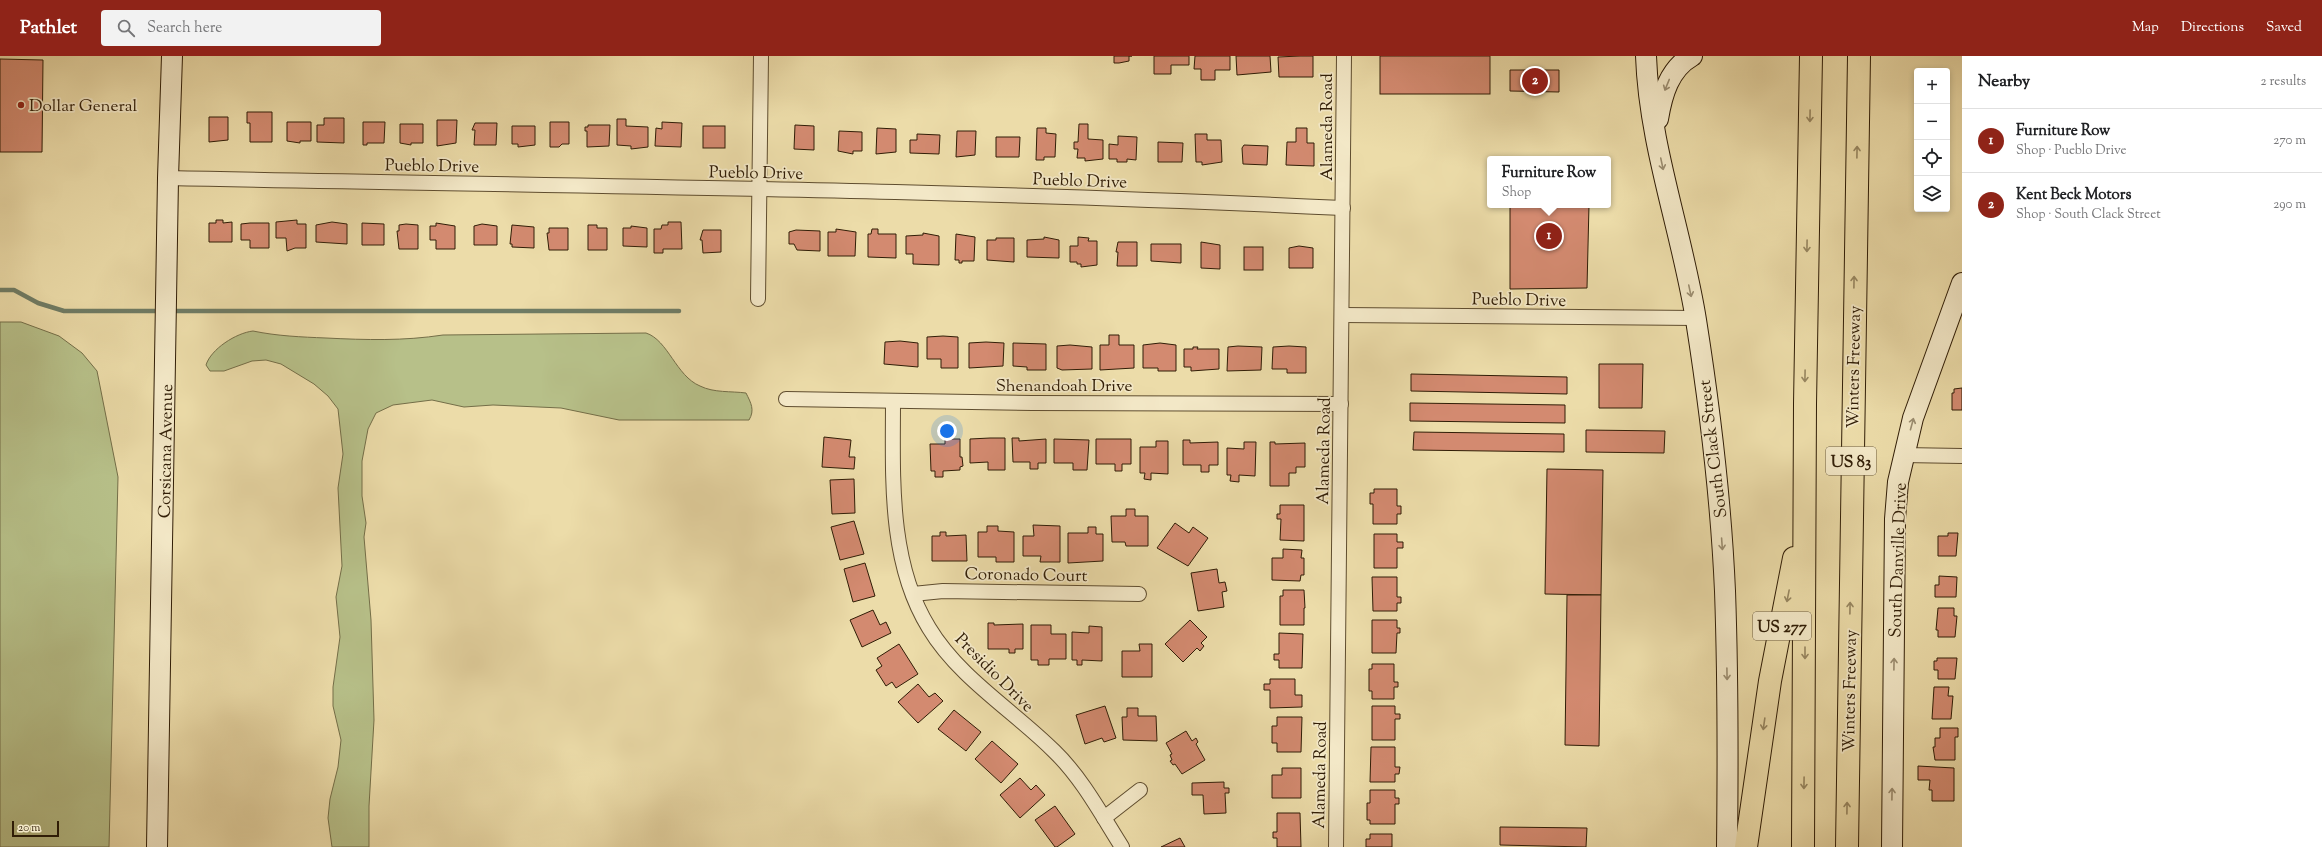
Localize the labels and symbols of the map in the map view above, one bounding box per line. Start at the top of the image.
pin: 2 [1522,66,1548,96]
street label: Alameda Road [1316,73,1340,181]
one-way arrow [1663,79,1670,91]
place label: Dollar General [29,95,138,119]
marker: Dollar General [16,100,26,110]
one-way arrow [1806,109,1814,122]
one-way arrow [1853,146,1861,159]
street label: Pueblo Drive [385,154,479,180]
one-way arrow [1659,157,1667,170]
street label: Pueblo Drive [709,161,803,187]
street label: Pueblo Drive [1032,168,1128,196]
pin: 1 [1536,221,1562,251]
one-way arrow [1804,239,1811,252]
one-way arrow [1851,276,1858,289]
one-way arrow [1686,284,1694,297]
street label: Pueblo Drive [1472,288,1566,314]
street label: Winters Freeway [1842,305,1868,429]
one-way arrow [1801,369,1809,382]
street label: Shenandoah Drive [996,375,1132,399]
street label: South Clack Street [1694,378,1734,519]
street label: Corsicana Avenue [154,384,180,518]
street label: Alameda Road [1312,397,1338,505]
one-way arrow [1908,417,1916,430]
your location [937,421,957,441]
road number: US 83 [1826,447,1876,475]
street label: South Danville Drive [1884,482,1914,638]
one-way arrow [1718,538,1725,551]
street label: Coronado Court [964,563,1088,589]
one-way arrow [1783,589,1791,602]
one-way arrow [1846,602,1854,615]
road number: US 277 [1753,612,1811,640]
street label: Presidio Drive [949,628,1039,718]
street label: Winters Freeway [1838,629,1864,753]
one-way arrow [1801,646,1809,659]
one-way arrow [1890,658,1898,671]
one-way arrow [1723,667,1731,680]
one-way arrow [1760,717,1768,730]
street label: Alameda Road [1308,721,1334,829]
one-way arrow [1800,776,1808,789]
one-way arrow [1888,788,1896,801]
one-way arrow [1843,802,1851,815]
scale bar [12,819,59,838]

